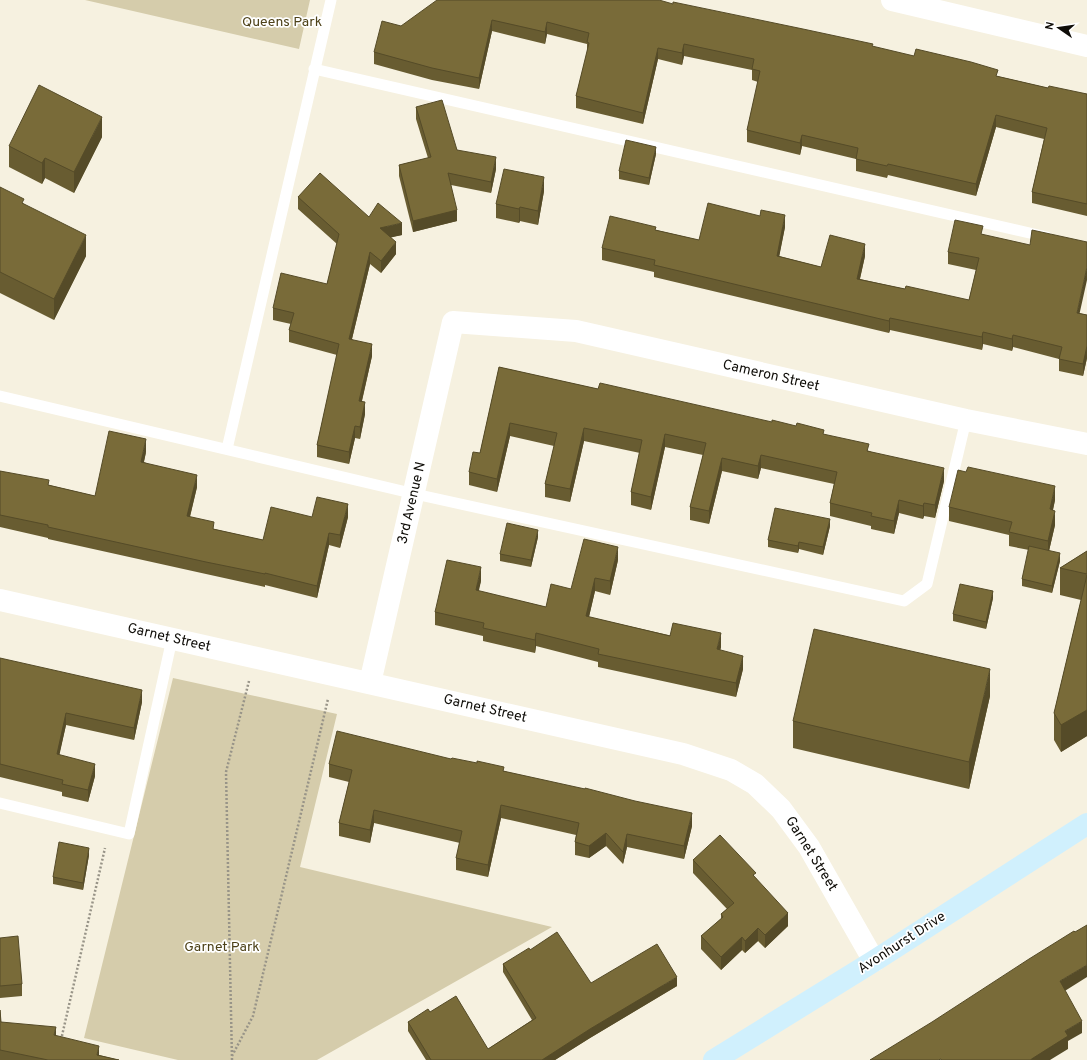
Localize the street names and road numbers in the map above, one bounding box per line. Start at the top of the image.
street label: Cameron Street [721,357,821,395]
street label: 3rd Avenue N [394,460,430,546]
street label: Garnet Street [126,620,212,656]
street label: Garnet Street [442,691,528,727]
street label: Garnet Street [781,813,841,895]
street label: Avonhurst Drive [855,908,949,978]

